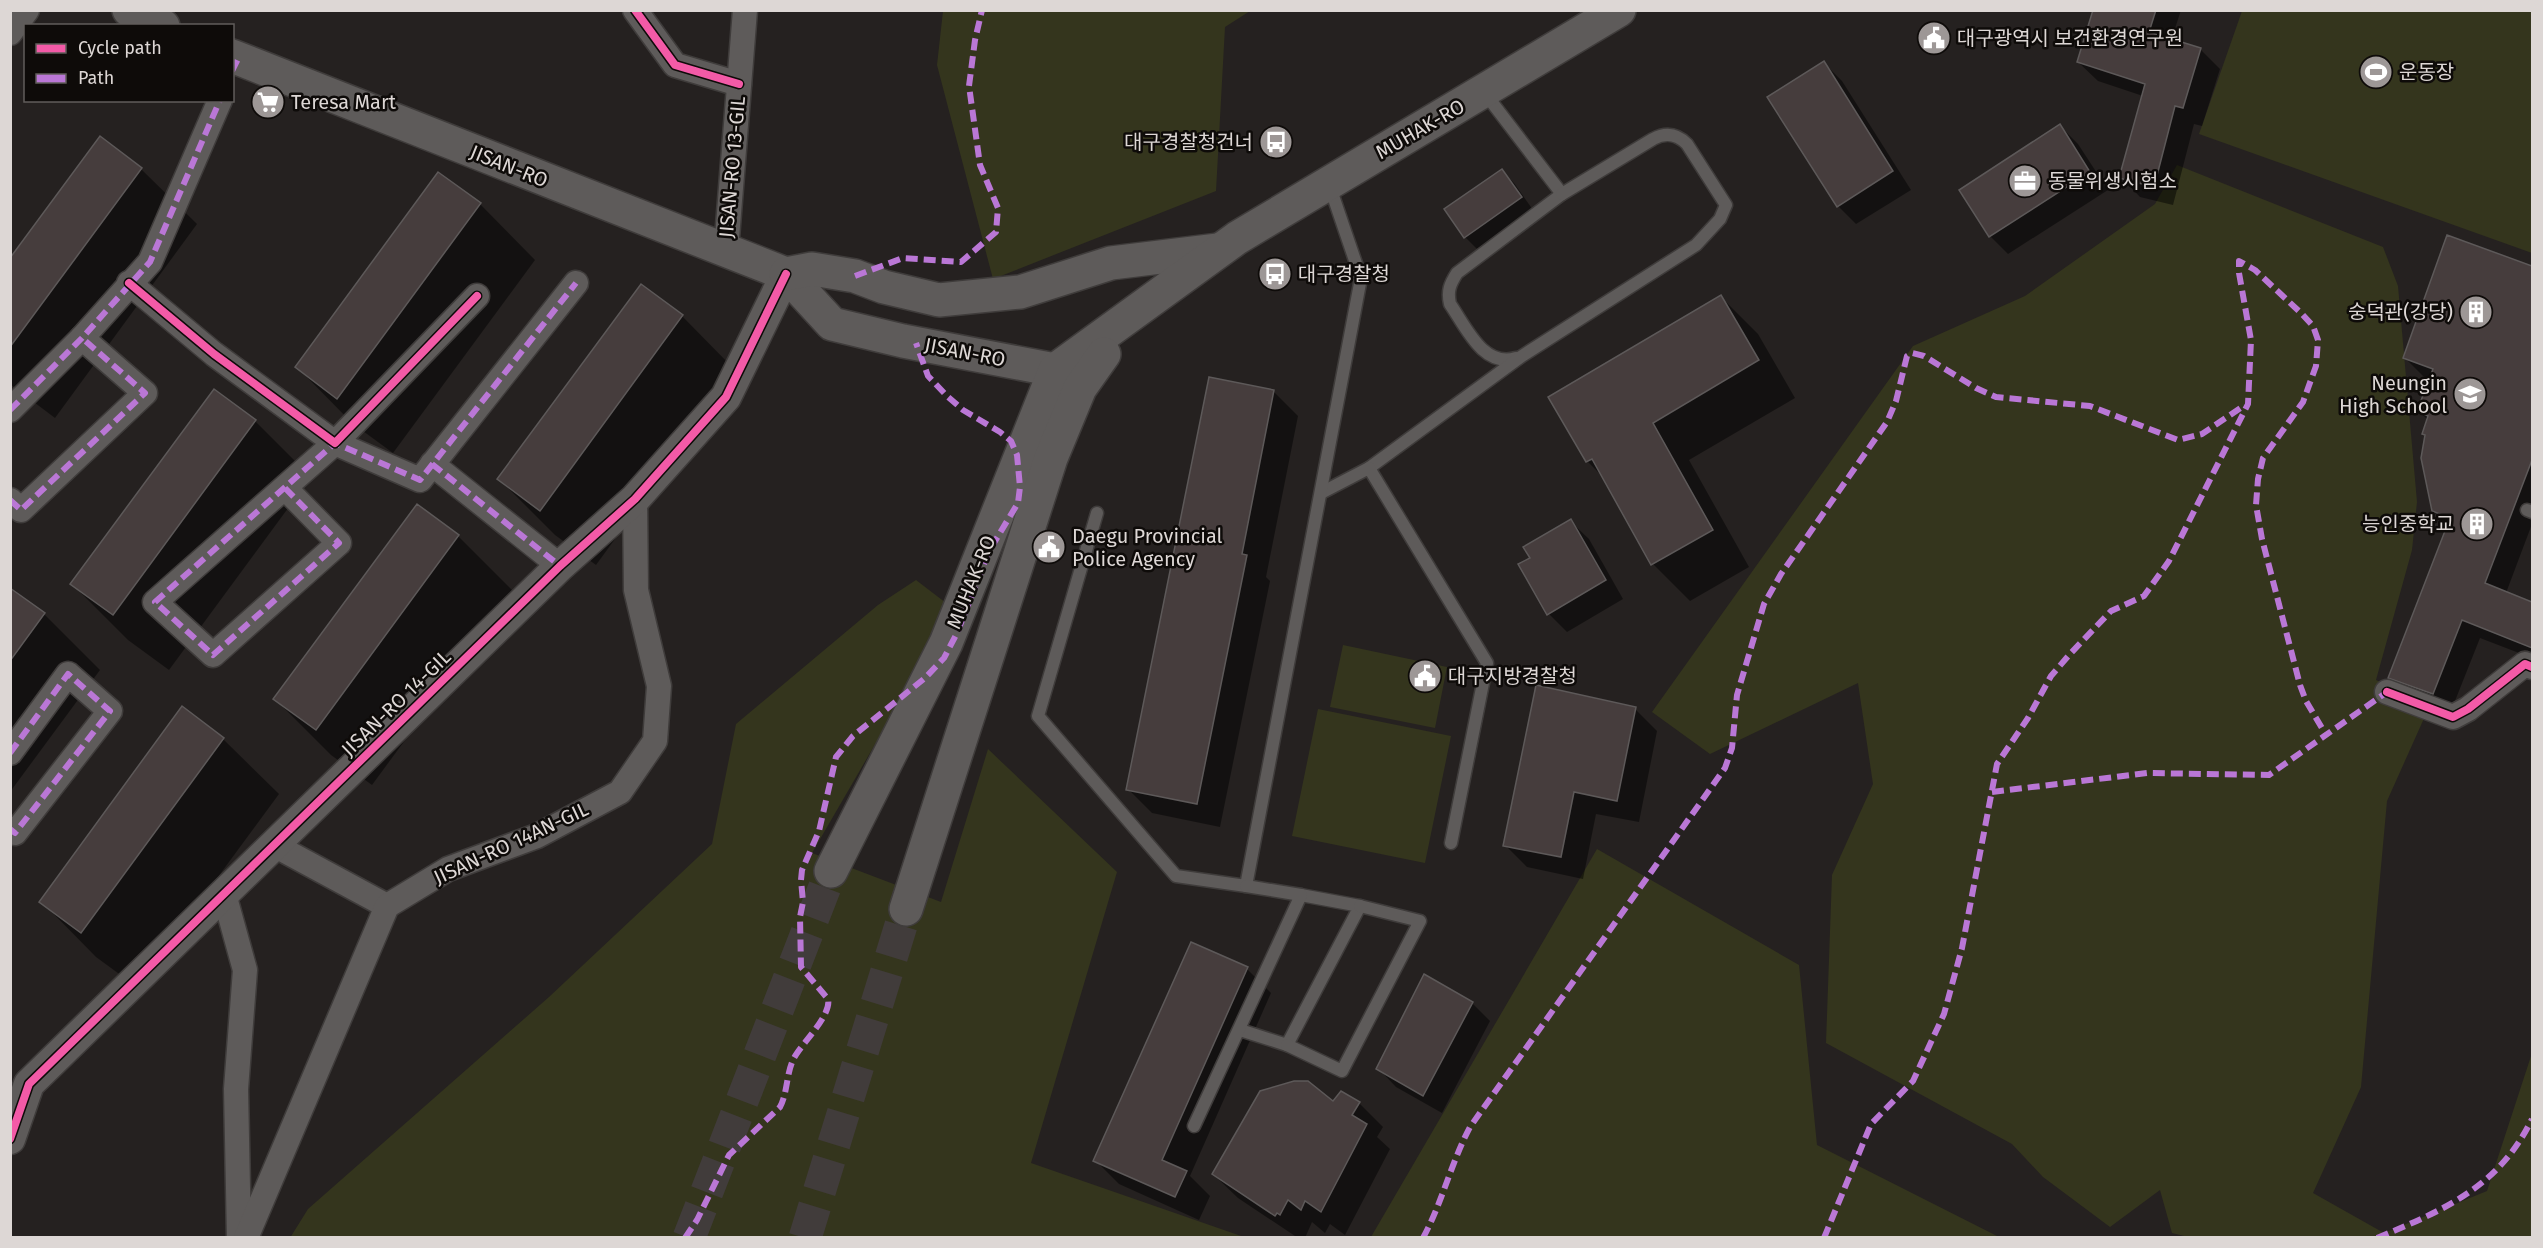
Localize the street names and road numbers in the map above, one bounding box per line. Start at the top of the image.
street label: MUHAK-RO [1371,94,1469,164]
street label: JISAN-RO 13-GIL [714,95,750,239]
street label: JISAN-RO [467,140,551,192]
street label: JISAN-RO [923,332,1007,372]
street label: MUHAK-RO [941,532,1001,632]
street label: JISAN-RO 14-GIL [336,645,456,761]
street label: JISAN-RO 14AN-GIL [430,797,592,889]

